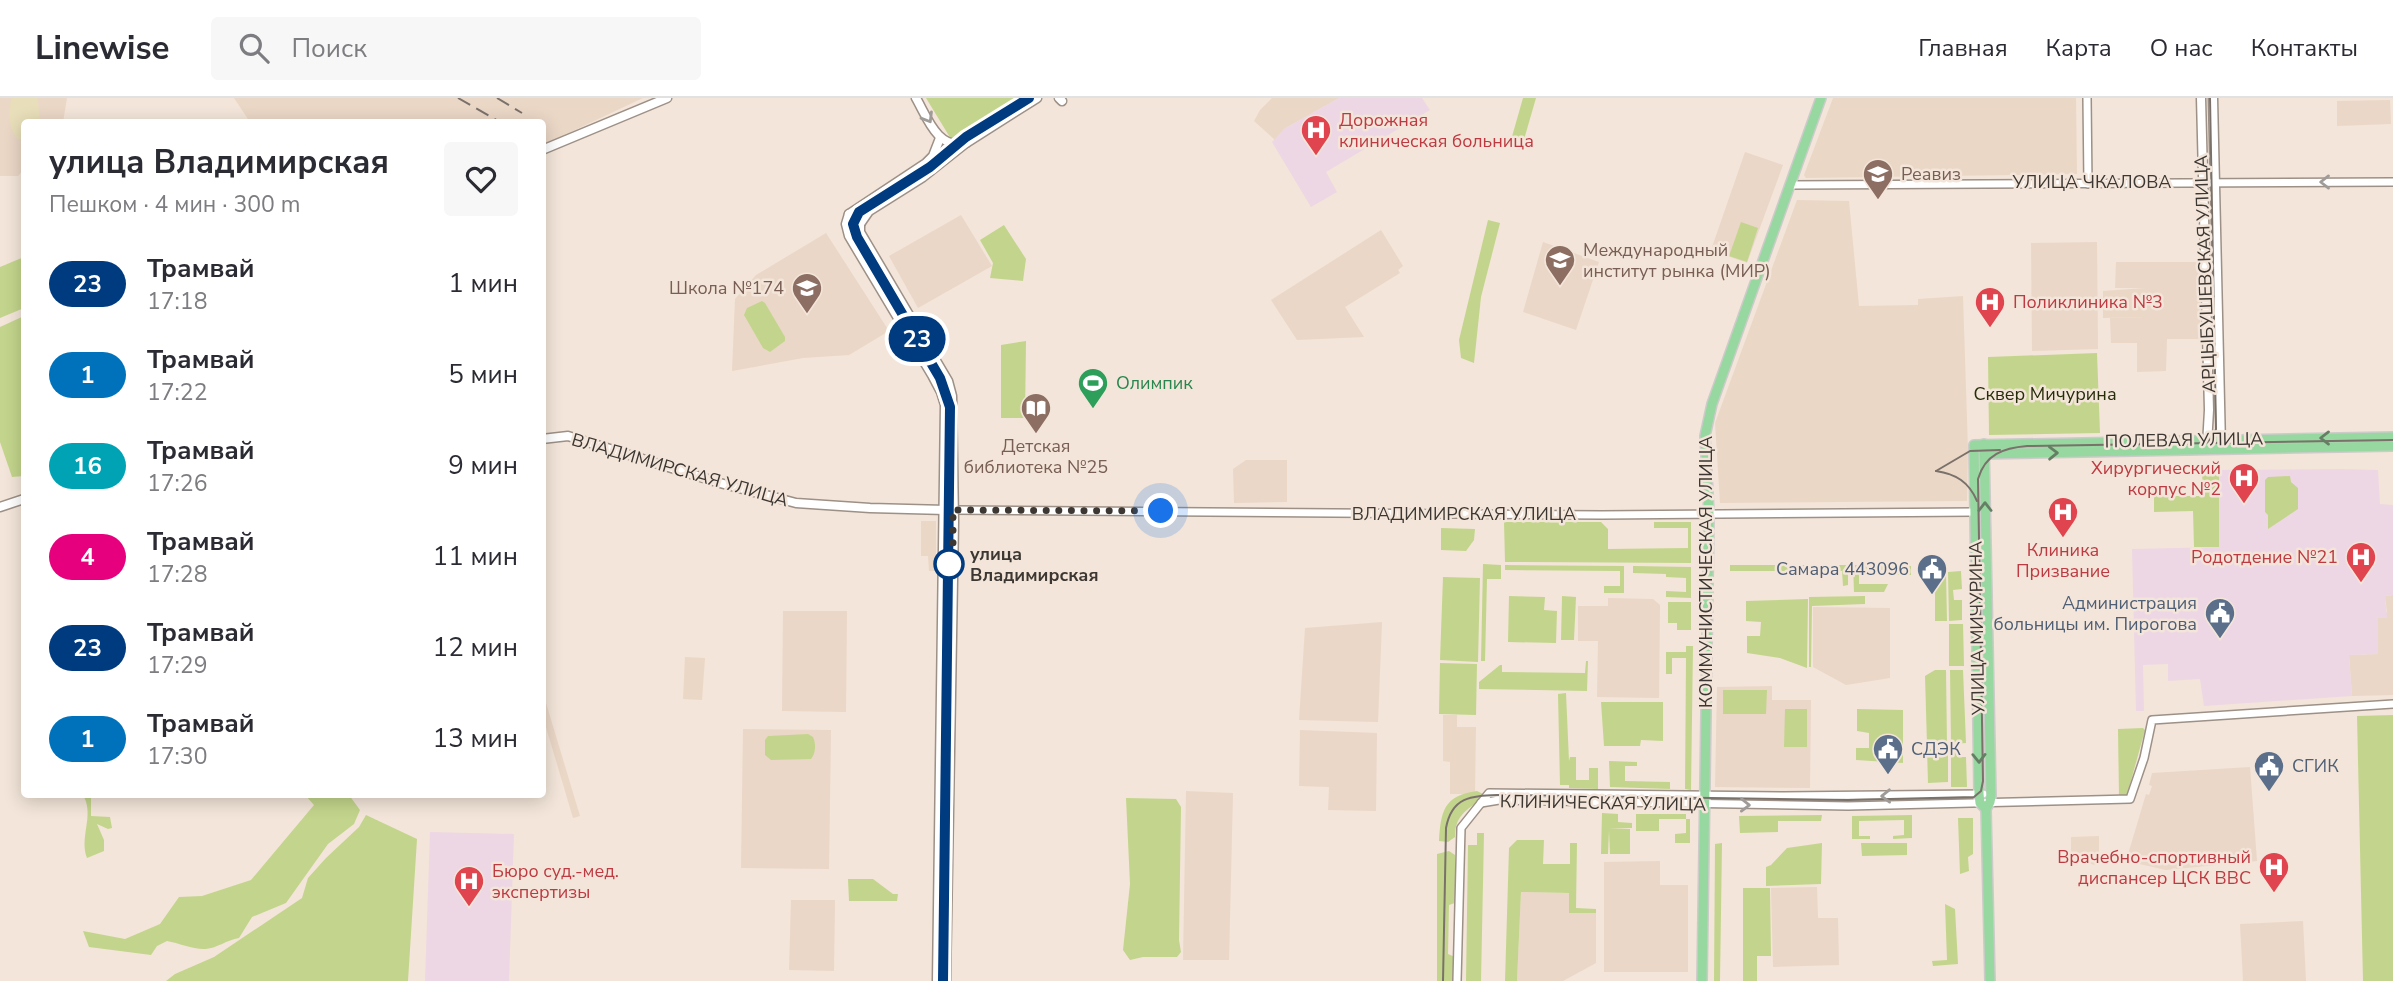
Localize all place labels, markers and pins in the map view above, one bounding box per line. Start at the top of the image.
place label: Дорожная клиническая больница [1339,108,1534,153]
hospital icon: Дорожная клиническая больница [1299,113,1333,157]
school or university icon: Реавиз [1861,157,1895,201]
place label: Реавиз [1901,162,1961,186]
place label: Международный институт рынка (МИР) [1583,238,1771,283]
school or university icon: Международный институт рынка (МИР) [1543,243,1577,287]
school or university icon: Школа №174 [790,271,824,315]
place label: Школа №174 [669,276,784,300]
hospital icon: Поликлиника №3 [1973,285,2007,329]
place label: Поликлиника №3 [2013,290,2163,314]
sports icon: Олимпик [1076,366,1110,410]
place label: Олимпик [1116,371,1193,395]
library icon: Детская библиотека №25 [1019,391,1053,435]
place label: Детская библиотека №25 [964,434,1108,479]
place label: Хирургический корпус №2 [2091,456,2221,501]
hospital icon: Хирургический корпус №2 [2227,461,2261,505]
hospital icon: Клиника Призвание [2046,495,2080,539]
place label: Клиника Призвание [2016,538,2110,583]
hospital icon: Родотдение №21 [2344,540,2378,584]
place label: улица Владимирская [970,542,1098,587]
place label: Родотдение №21 [2191,545,2338,569]
marker: улица Владимирская [934,549,964,579]
public building icon: Самара 443096 [1915,552,1949,596]
place label: Самара 443096 [1776,557,1909,581]
place label: Администрация больницы им. Пирогова [1994,591,2197,636]
public building icon: Администрация больницы им. Пирогова [2203,596,2237,640]
public building icon: СДЭК [1871,732,1905,776]
place label: СДЭК [1911,737,1961,761]
public building icon: СГИК [2252,749,2286,793]
place label: СГИК [2292,754,2339,778]
place label: Врачебно-спортивный диспансер ЦСК ВВС [2057,845,2251,890]
hospital icon: Врачебно-спортивный диспансер ЦСК ВВС [2257,850,2291,894]
place label: Бюро суд.-мед. экспертизы [492,859,619,904]
hospital icon: Бюро суд.-мед. экспертизы [452,864,486,908]

